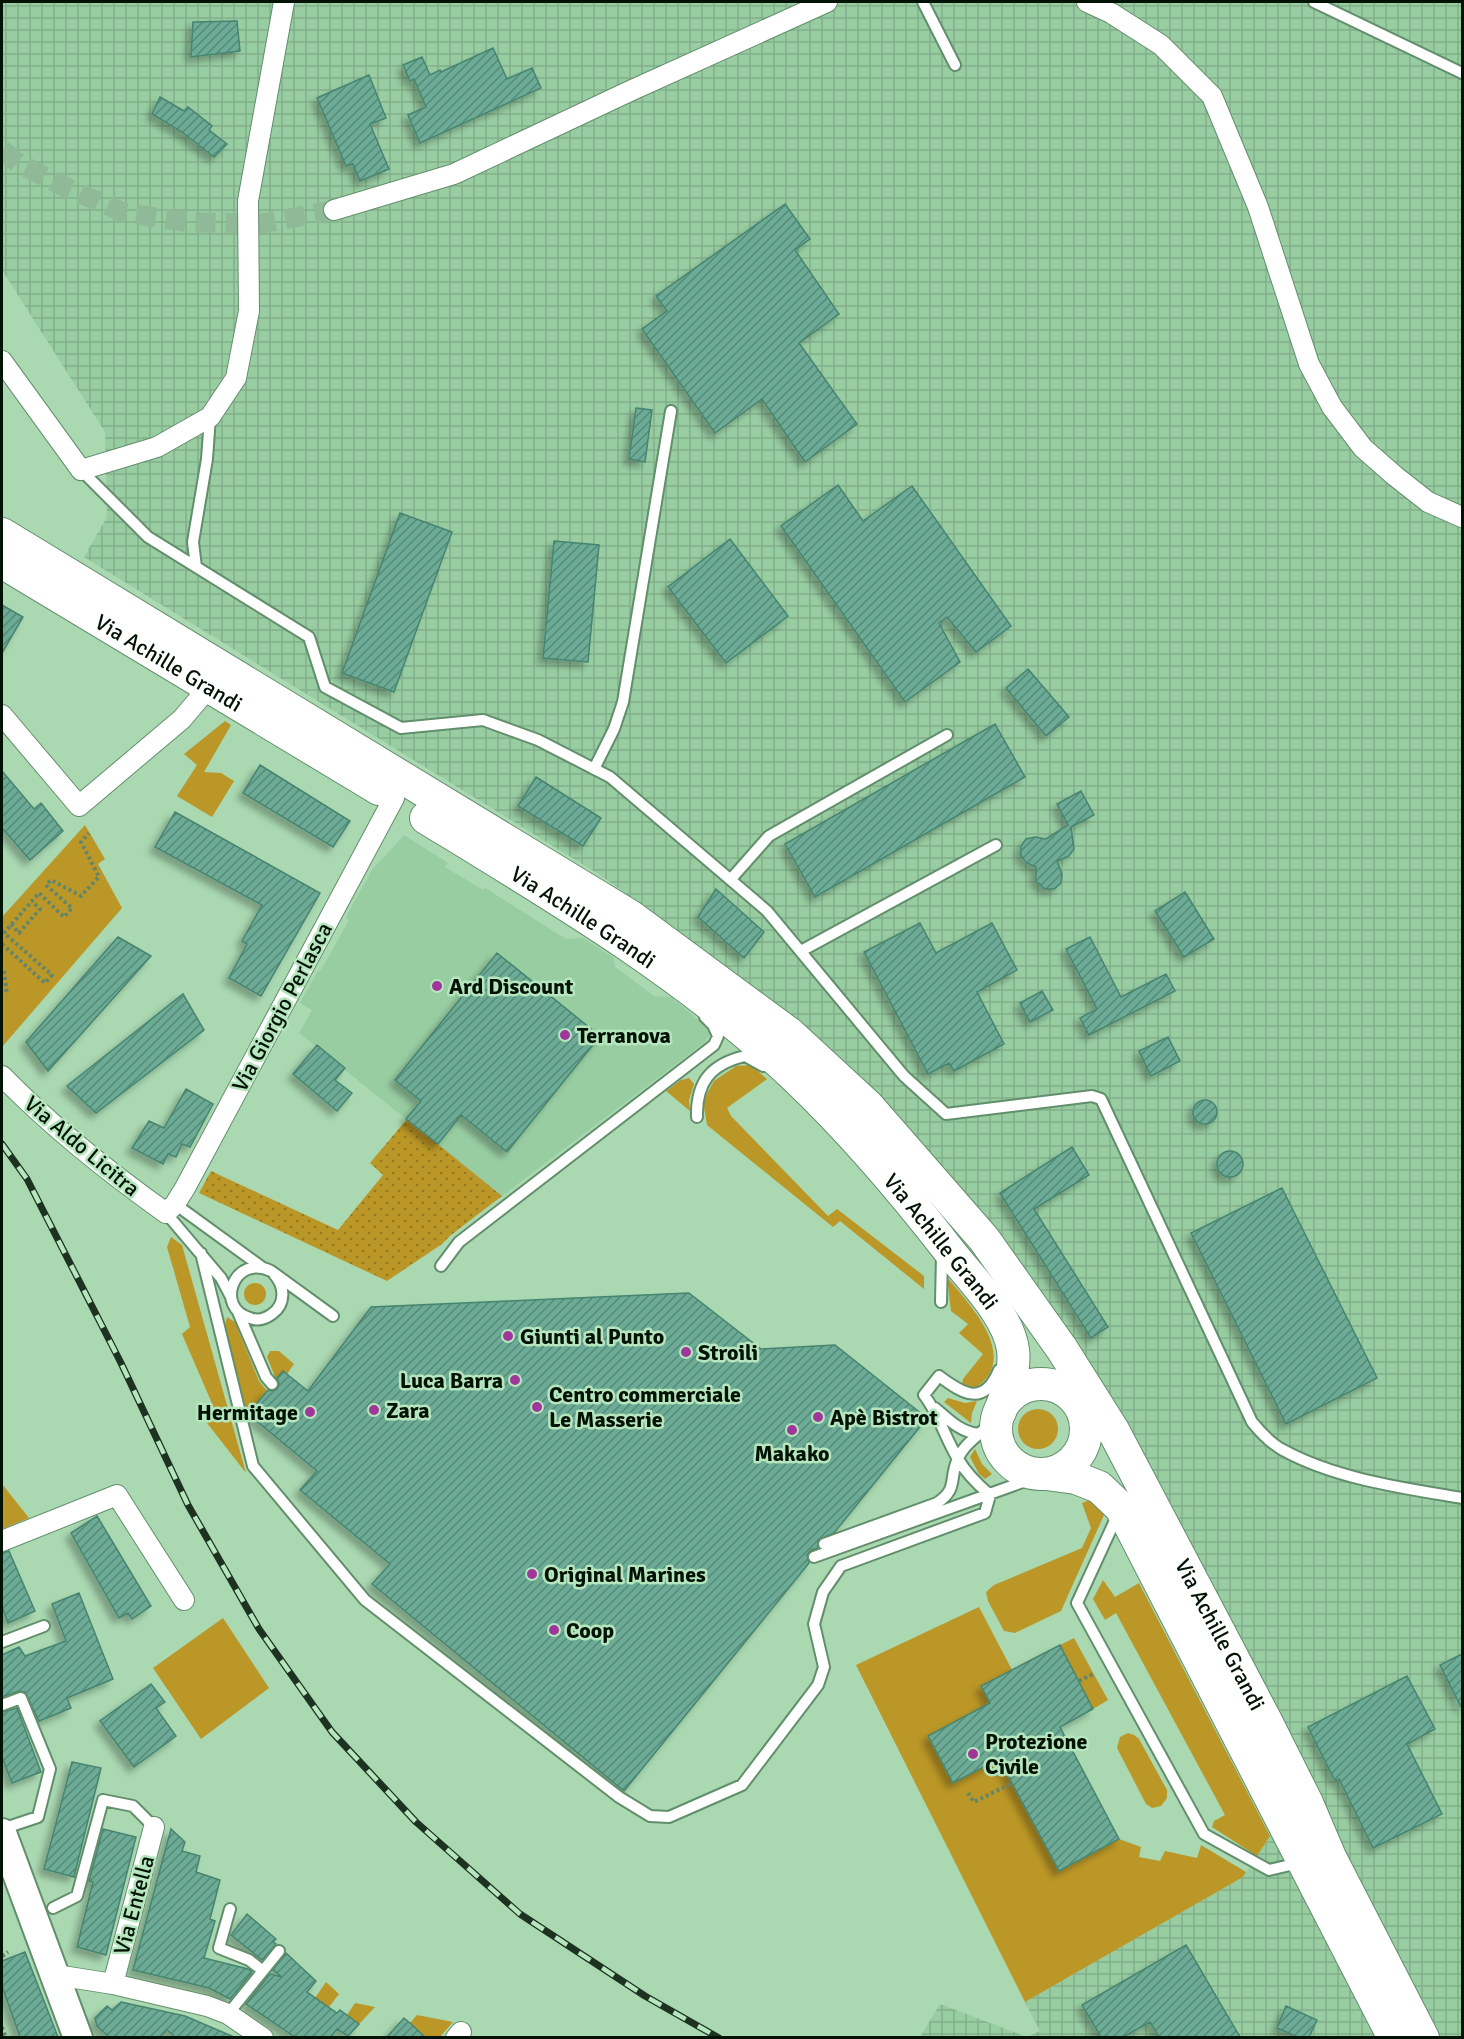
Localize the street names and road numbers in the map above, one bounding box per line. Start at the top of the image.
street label: Via Achille Grandi [90,608,248,717]
street label: Via Achille Grandi [506,860,661,974]
street label: Via Giorgio Perlasca [226,918,338,1096]
street label: Via Aldo Licitra [19,1090,145,1202]
street label: Via Achille Grandi [878,1168,1005,1314]
street label: Via Achille Grandi [1170,1554,1271,1715]
street label: Via Entella [108,1853,160,1957]

